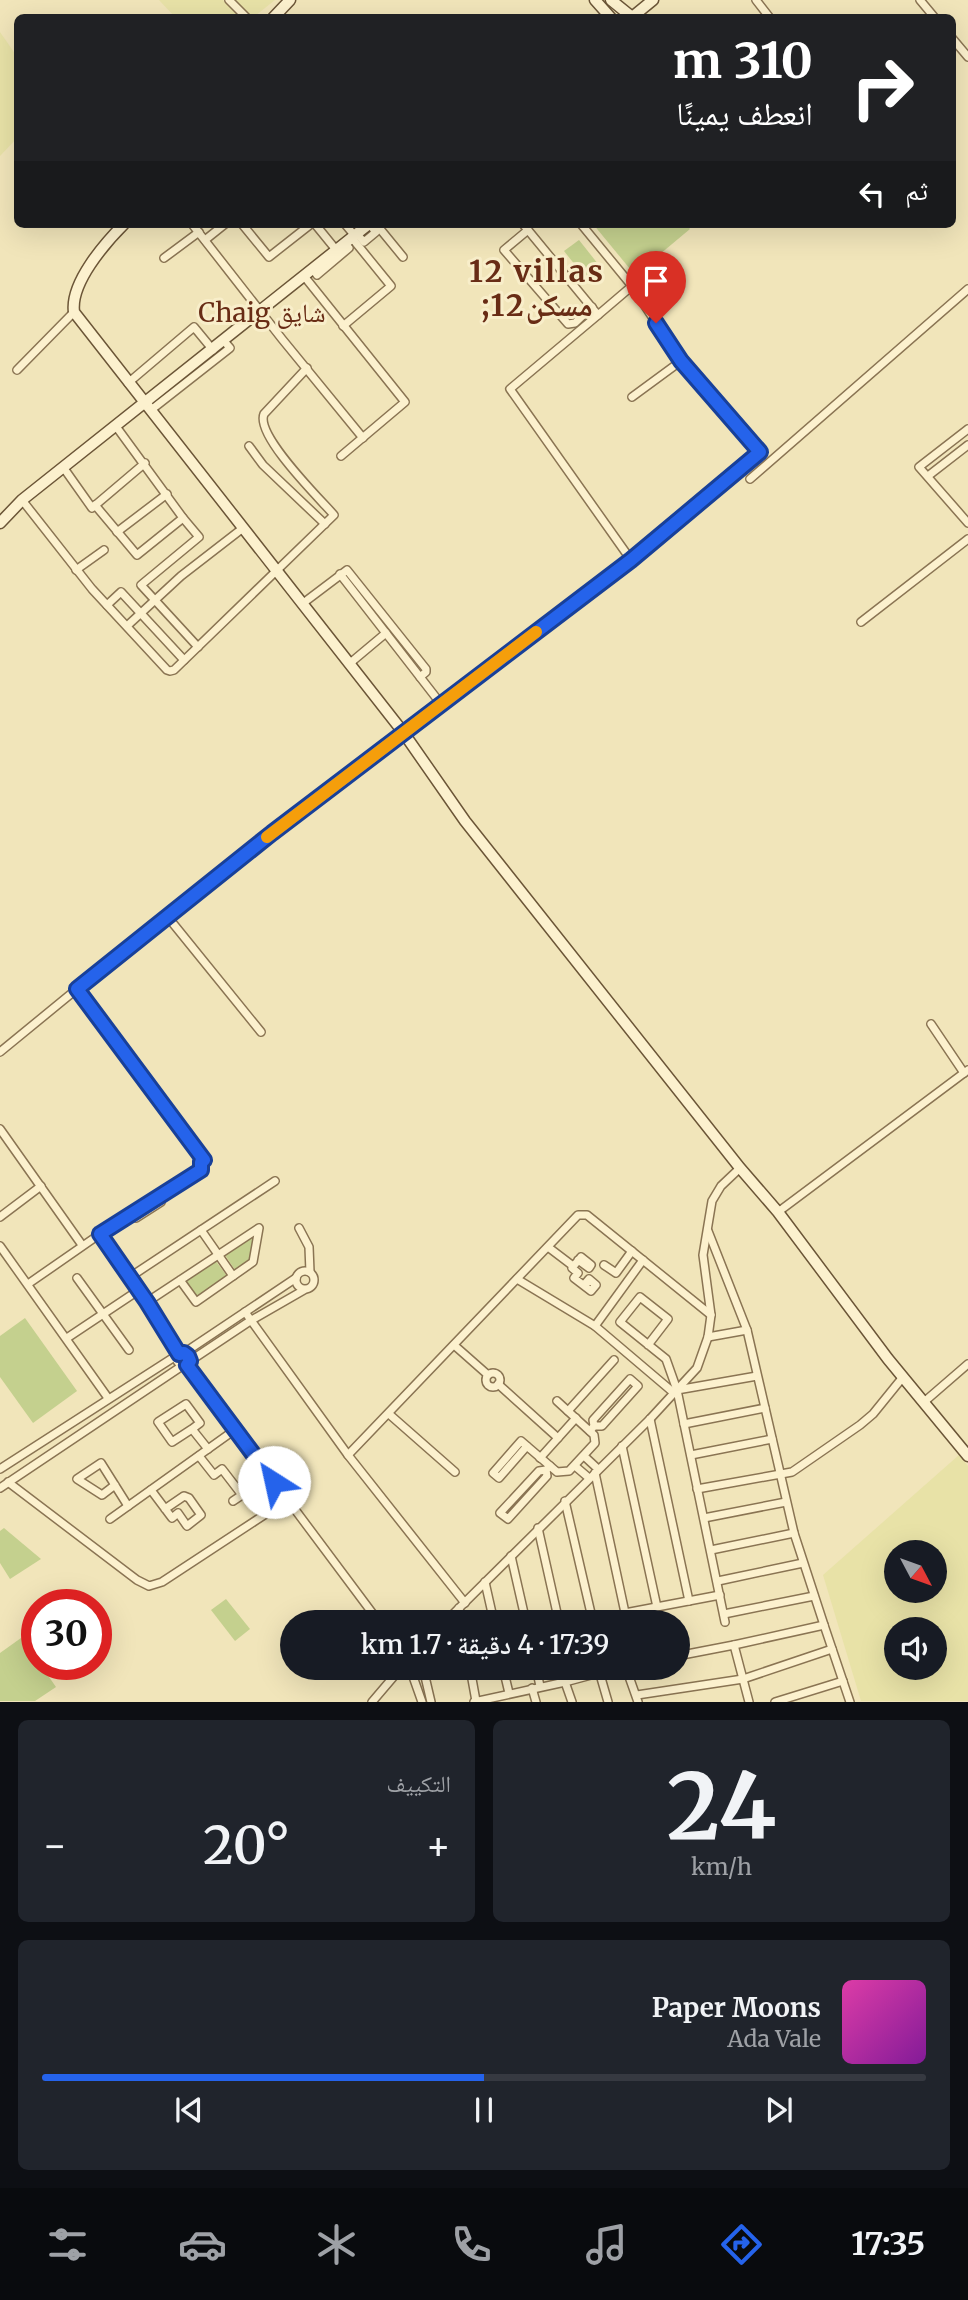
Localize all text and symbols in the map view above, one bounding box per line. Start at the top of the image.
text: 310 m [673,30,813,91]
icon: right [837,42,928,133]
text: انعطف يمينًا [676,94,813,134]
text: ثم [905,174,928,207]
icon: left [853,175,891,213]
pin [626,251,686,323]
district label: 12 villas ;12مسكن [469,252,605,324]
icon: arrive [637,262,675,300]
district label: Chaig شايق [198,296,326,329]
position arrow [237,1445,311,1519]
north arrow [884,1540,947,1603]
map controls [884,1540,947,1680]
speed limit sign: 30 [21,1589,112,1680]
button: sound [884,1617,947,1680]
text: 17:39 · 4 دقيقة · 1.7 km [361,1628,609,1661]
text: 24 [667,1749,776,1864]
text: التكييف [386,1769,451,1798]
text: 20° [203,1813,290,1878]
text: − [42,1822,67,1869]
text: + [426,1822,451,1869]
text: km/h [691,1852,752,1881]
text: Paper Moons [652,1991,821,2024]
text: Ada Vale [727,2024,821,2053]
icon: previous [170,2091,208,2129]
icon: pause [465,2091,503,2129]
icon: next [760,2091,798,2129]
icon: filters [43,2220,92,2269]
icon: car [178,2220,227,2269]
icon: climate [312,2220,361,2269]
icon: phone [447,2220,496,2269]
icon: music [582,2220,631,2269]
icon: directions [717,2220,766,2269]
text: 17:35 [851,2224,925,2264]

